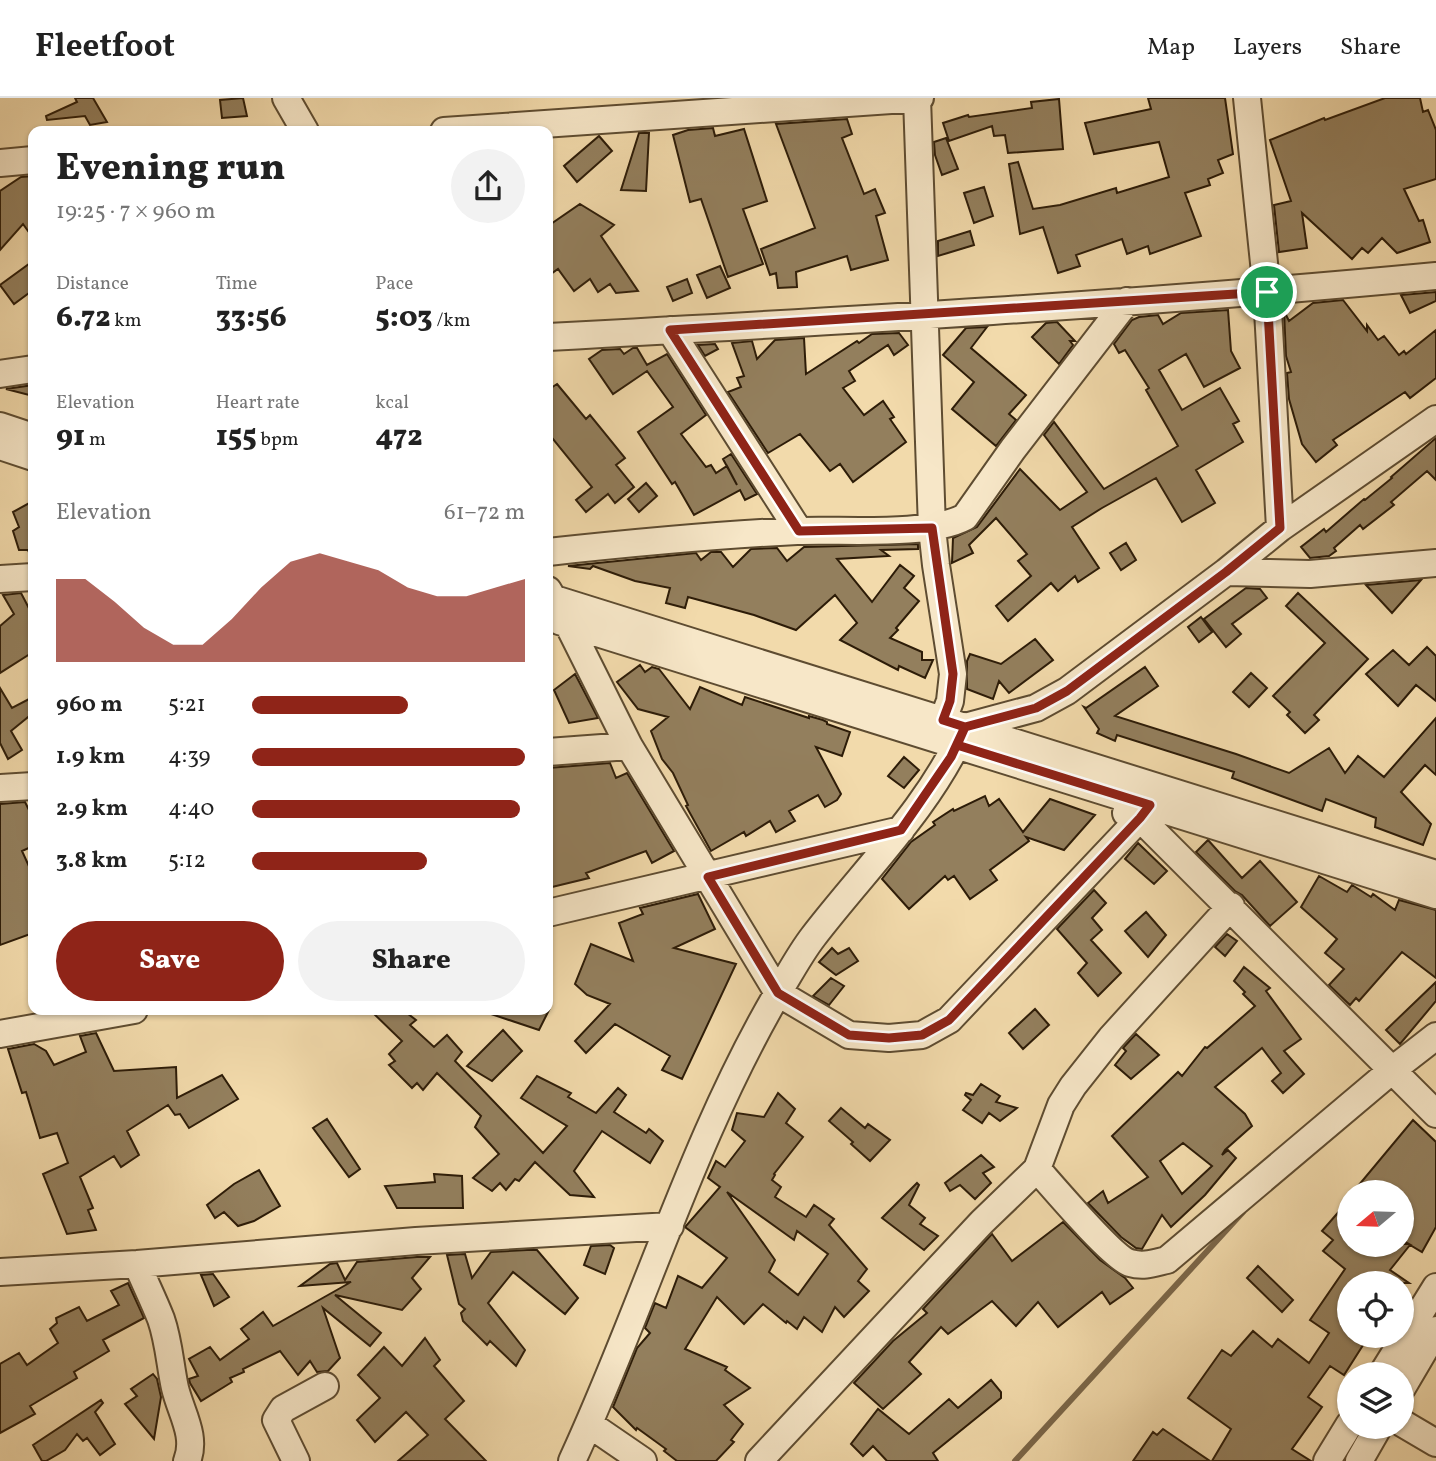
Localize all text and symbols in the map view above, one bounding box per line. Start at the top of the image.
text: Fleetfoot [35,25,175,71]
text: Map [1147,31,1195,65]
text: Layers [1233,31,1302,65]
text: Share [1340,31,1401,65]
text: Evening run [56,143,286,196]
button: share [451,149,525,223]
text: 19:25 · 7 × 960 m [56,196,216,228]
pin [1237,262,1297,322]
text: Distance [56,271,129,297]
text: Time [216,271,257,297]
text: Pace [375,271,413,297]
icon: arrive [1248,273,1286,311]
text: 6.72 [56,297,111,339]
text: 33:56 [216,297,287,339]
text: 5:03 [375,297,433,339]
text: km [111,308,142,334]
text: /km [433,308,471,334]
text: Elevation [56,390,135,416]
text: Heart rate [216,390,300,416]
text: kcal [375,390,409,416]
text: 91 [56,416,85,458]
text: 155 [216,416,257,458]
text: 472 [375,416,423,458]
text: m [85,427,106,453]
text: bpm [257,427,299,453]
text: Elevation [56,497,152,529]
text: 61–72 m [444,497,525,529]
text: 960 m [56,689,123,721]
text: 5:21 [168,689,206,721]
text: 1.9 km [56,741,125,773]
text: 4:39 [168,741,210,773]
text: 2.9 km [56,793,128,825]
text: 4:40 [168,793,214,825]
text: 3.8 km [56,845,128,877]
text: 5:12 [168,845,206,877]
button: Save [56,921,284,1001]
button: Share [298,921,525,1001]
north arrow [1337,1180,1414,1256]
map controls [1337,1180,1414,1439]
button: locate [1337,1271,1414,1348]
button: layers [1337,1362,1414,1439]

